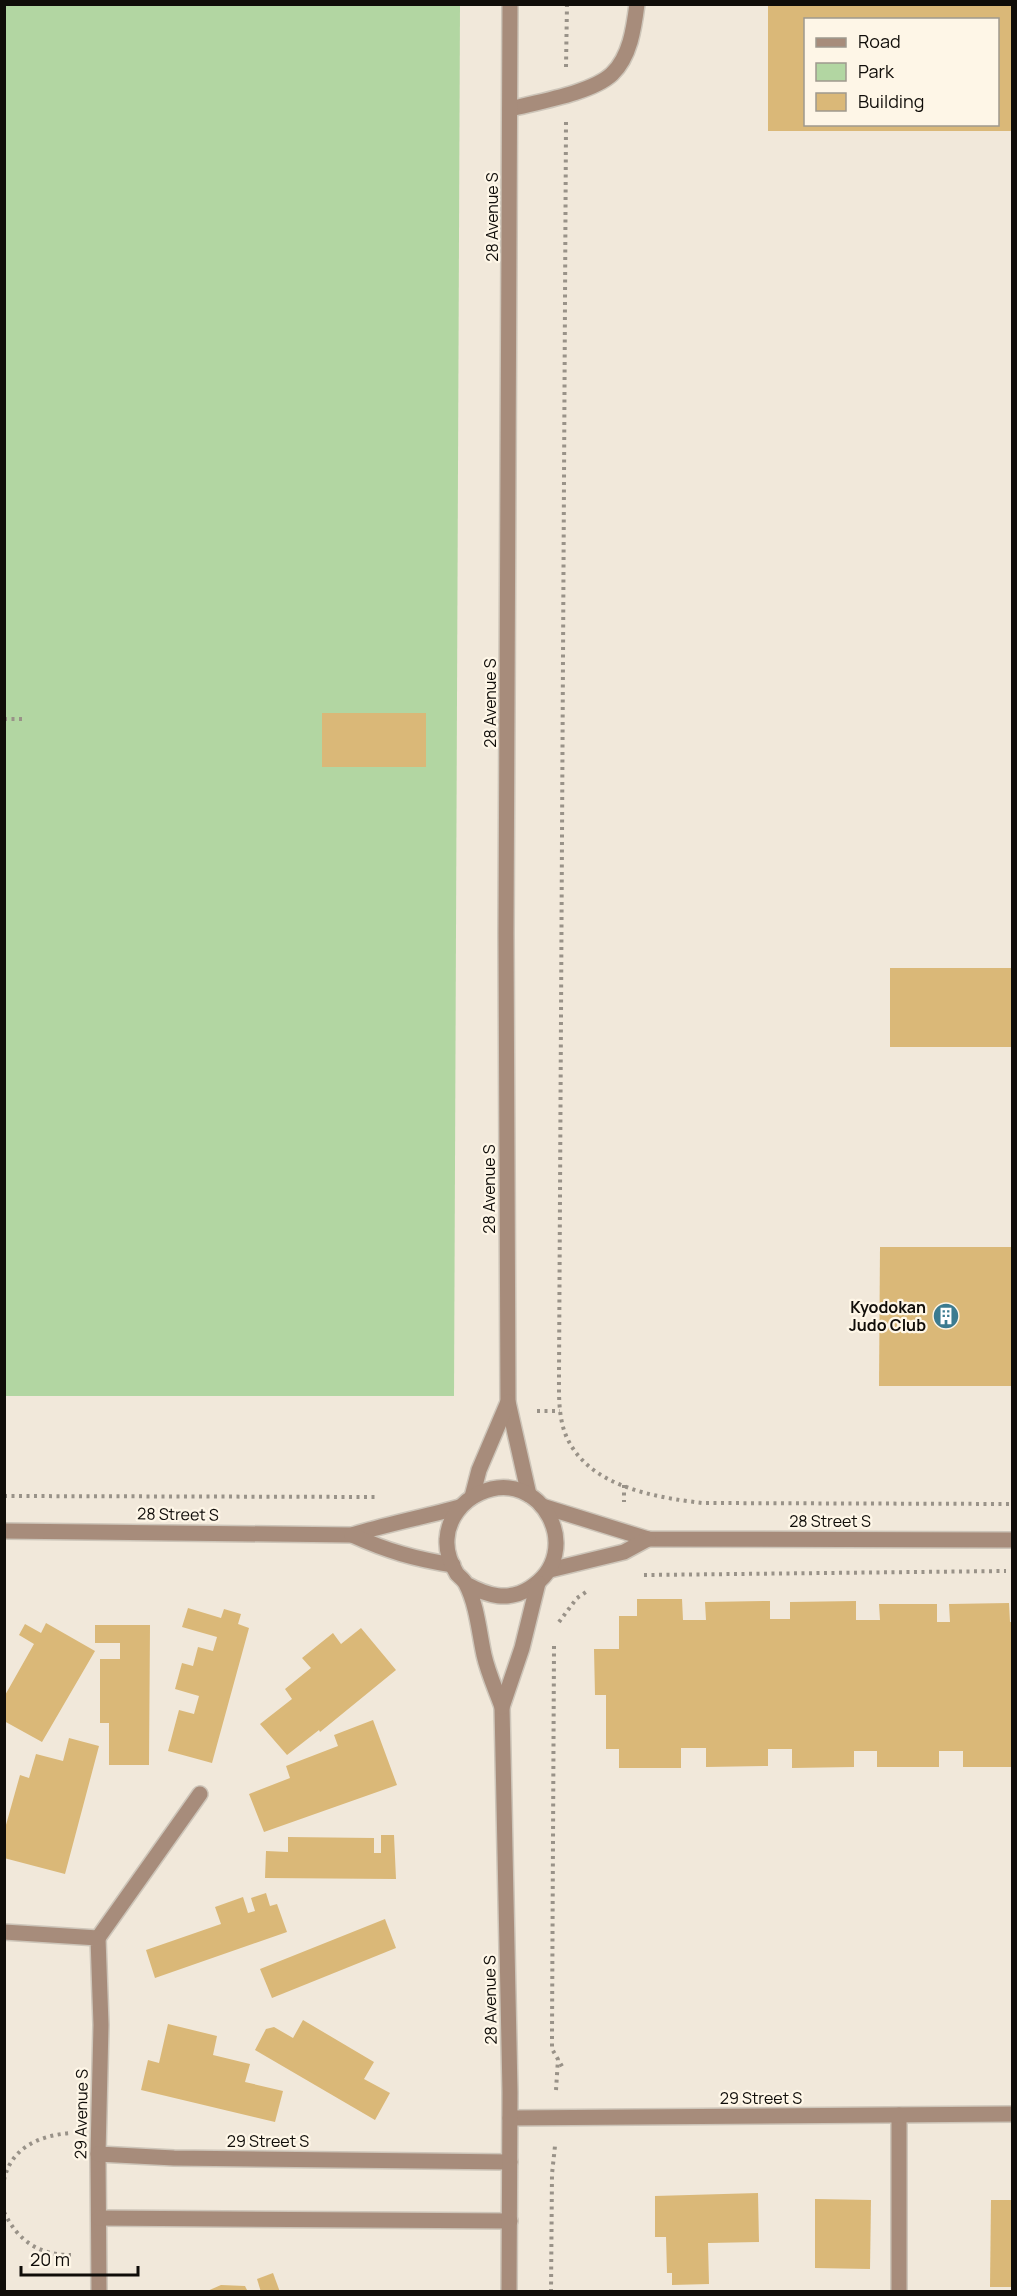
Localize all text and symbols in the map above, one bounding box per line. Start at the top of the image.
legend [804,18,999,126]
text: Road [858,29,901,53]
text: Park [858,59,895,83]
text: Building [858,89,924,113]
street label: 28 Avenue S [481,172,503,262]
street label: 28 Avenue S [479,658,501,748]
street label: 28 Avenue S [478,1144,500,1234]
place label: Kyodokan Judo Club [849,1296,926,1336]
building icon: Kyodokan Judo Club [931,1301,961,1331]
street label: 28 Street S [137,1502,219,1526]
street label: 28 Street S [789,1510,871,1532]
street label: 28 Avenue S [478,1955,502,2045]
street label: 29 Avenue S [69,2069,93,2159]
street label: 29 Street S [720,2087,802,2109]
street label: 29 Street S [227,2130,309,2152]
scale bar [21,2239,138,2277]
text: 20 m [30,2247,70,2271]

